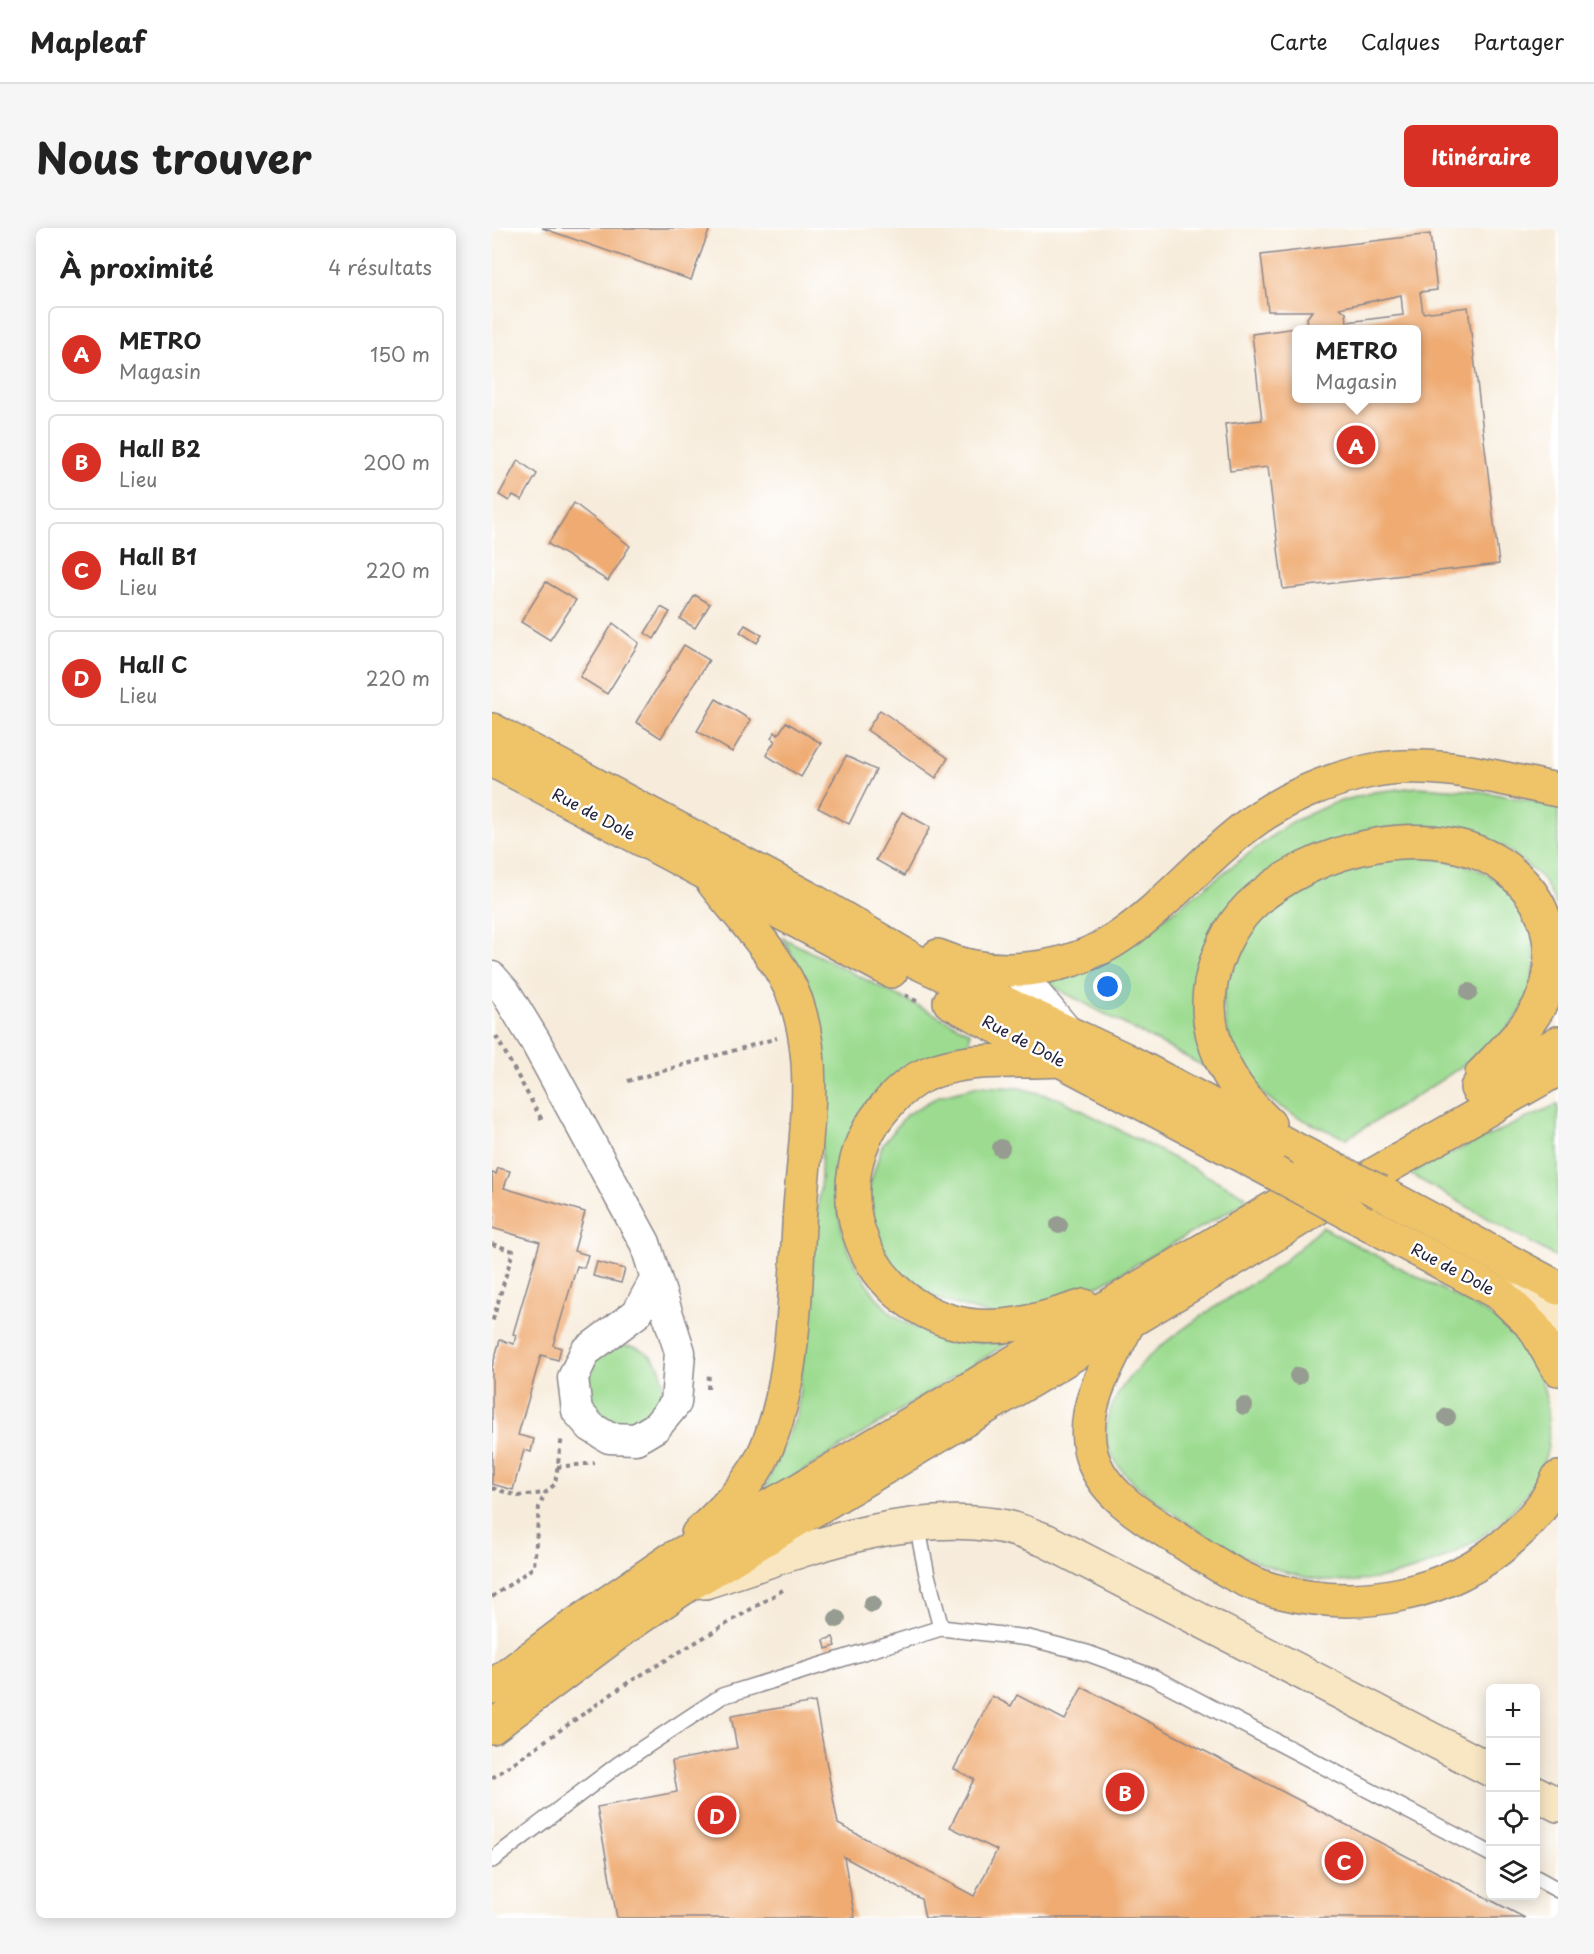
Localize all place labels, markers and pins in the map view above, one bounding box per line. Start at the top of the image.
pin: A [1336,422,1376,468]
pin: B [1106,1770,1144,1814]
pin: D [698,1792,736,1838]
pin: C [1324,1838,1364,1884]

